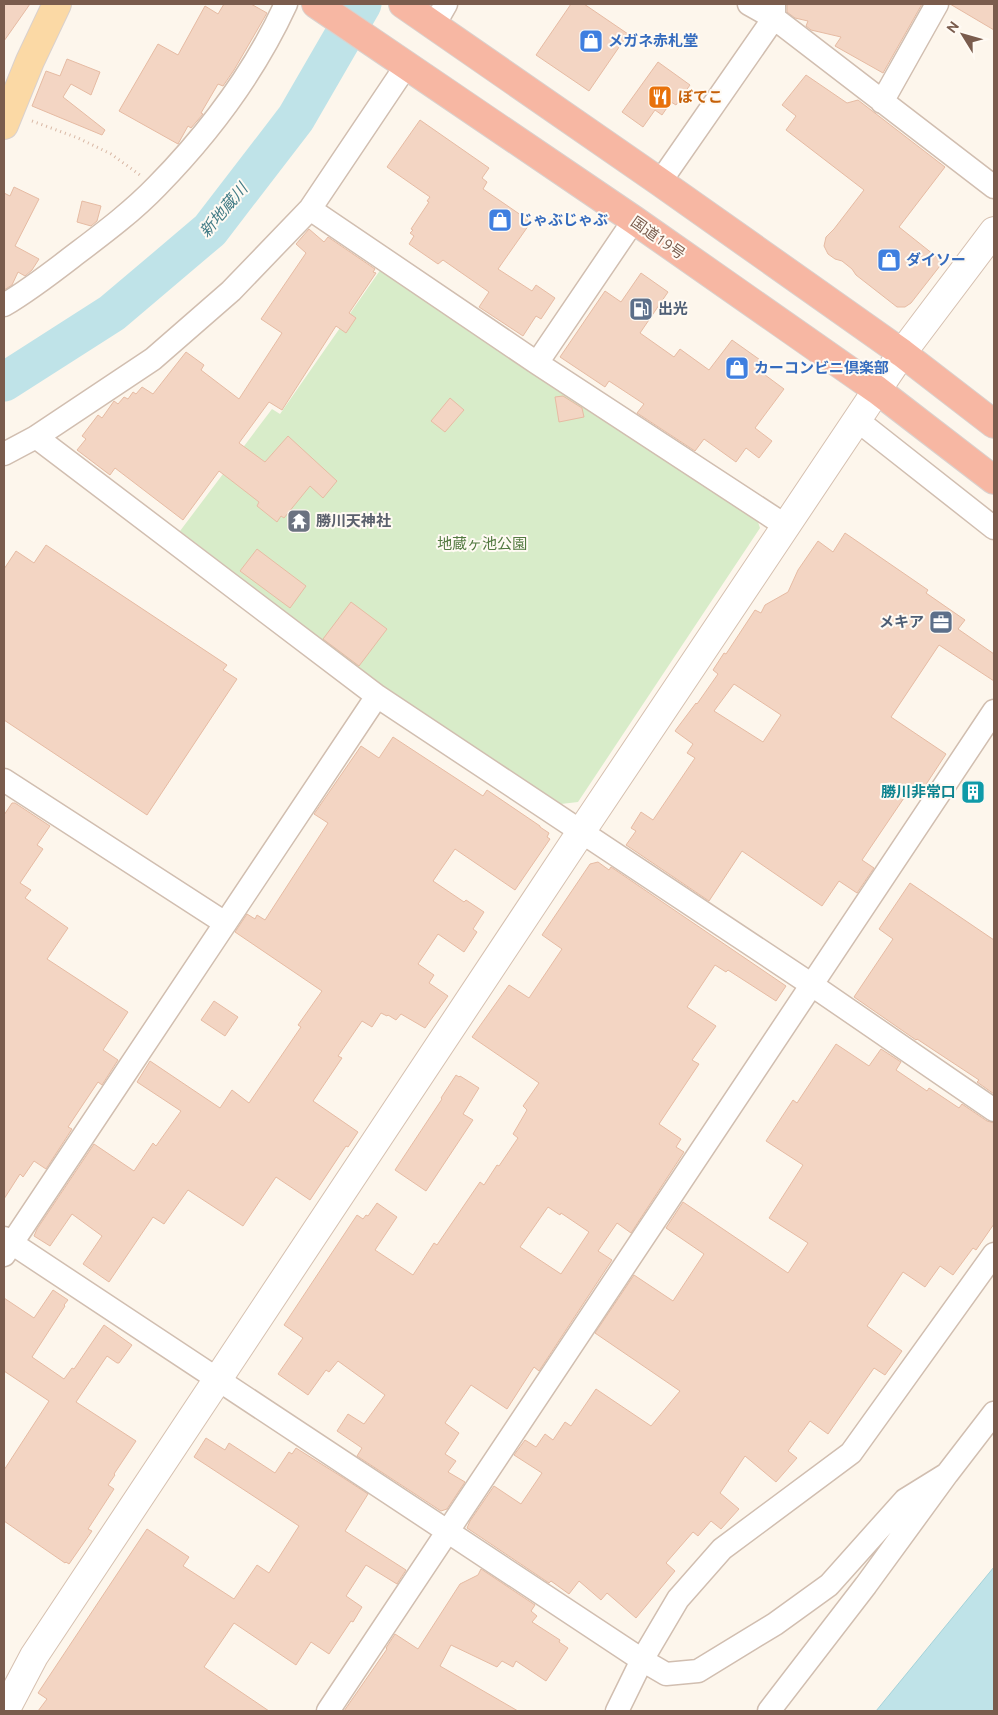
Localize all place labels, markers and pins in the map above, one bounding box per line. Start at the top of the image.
shop icon: メガネ赤札堂 [578,28,604,54]
place label: メガネ赤札堂 [608,32,698,49]
restaurant icon: ぼてこ [647,84,673,110]
place label: ぼてこ [678,88,723,105]
shop icon: じゃぶじゃぶ [487,207,513,233]
place label: じゃぶじゃぶ [518,211,608,228]
shop icon: ダイソー [876,247,902,273]
place label: ダイソー [906,251,966,268]
fuel station icon: 出光 [628,296,654,322]
place label: 出光 [658,300,688,317]
shop icon: カーコンビニ倶楽部 [724,355,750,381]
place label: カーコンビニ倶楽部 [754,359,889,376]
temple icon: 勝川天神社 [286,508,312,534]
place label: 勝川天神社 [316,512,391,529]
office icon: メキア [928,609,954,635]
place label: メキア [879,613,924,630]
building icon: 勝川非常口 [960,779,986,805]
place label: 勝川非常口 [881,783,956,800]

